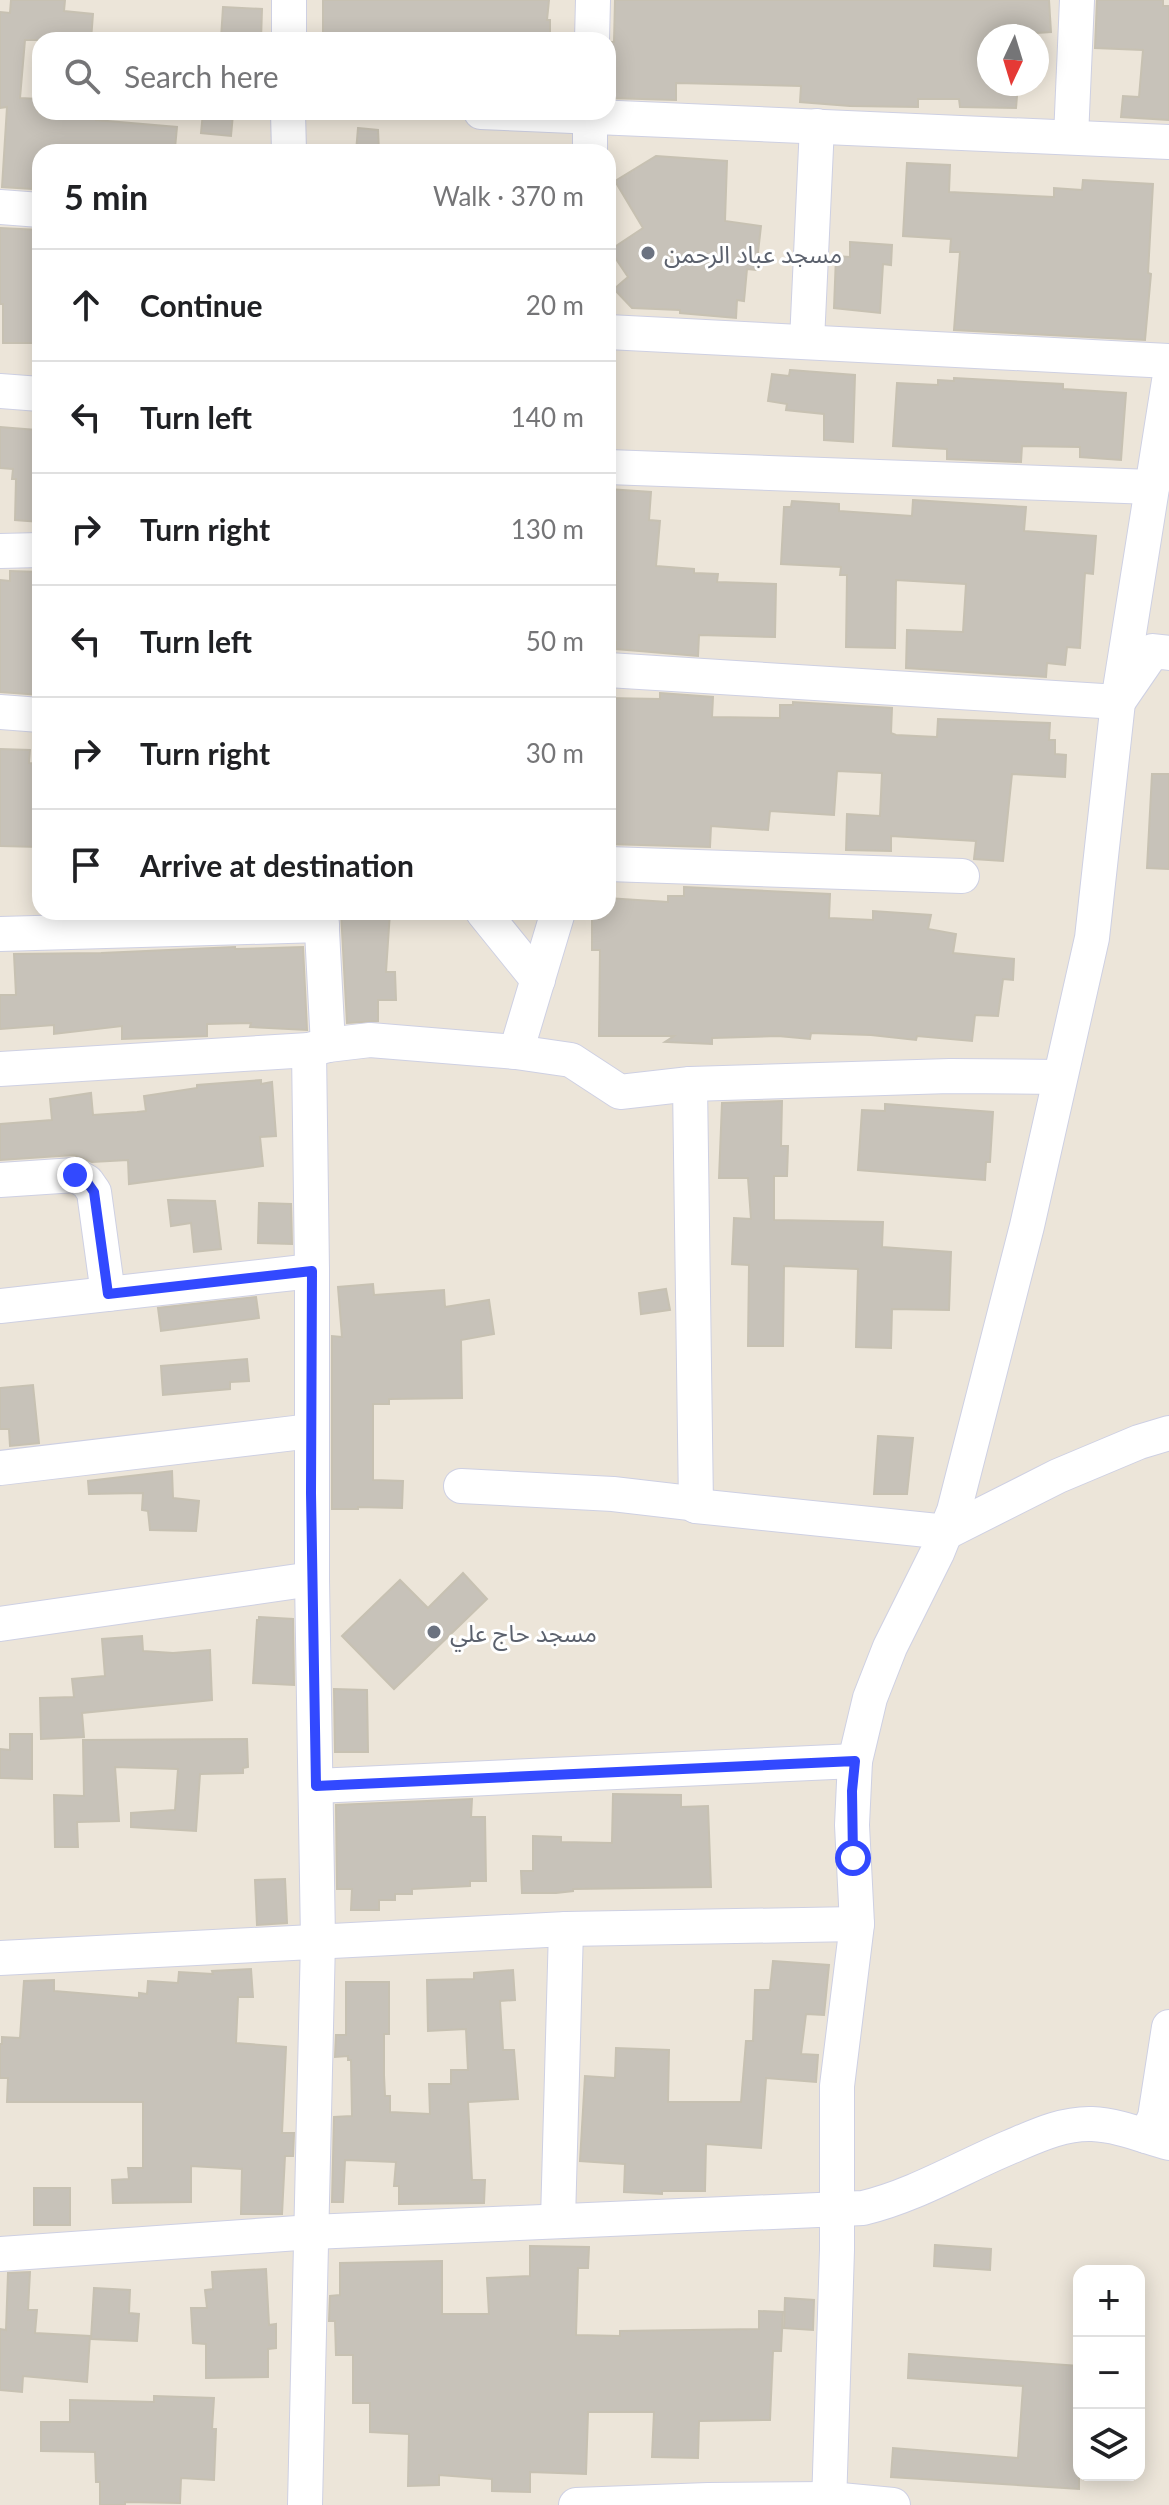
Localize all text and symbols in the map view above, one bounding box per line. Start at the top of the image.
north arrow [977,24,1049,96]
search box [32,32,616,120]
icon: search [60,54,104,98]
text: Search here [124,58,279,94]
text: 5 min [64,176,148,217]
text: Walk · 370 m [433,180,584,212]
place label: مسجد عباد الرحمن [664,239,842,269]
marker: مسجد عباد الرحمن [639,244,657,262]
icon: ahead [64,283,108,327]
text: Continue [140,287,263,323]
text: 20 m [526,289,584,321]
icon: left [64,395,108,439]
text: Turn left [140,399,252,435]
text: 140 m [511,401,584,433]
icon: right [64,507,108,551]
text: Turn right [140,511,270,547]
text: 130 m [511,513,584,545]
icon: left [64,619,108,663]
text: Turn left [140,623,252,659]
text: 50 m [526,625,584,657]
icon: right [64,731,108,775]
text: Turn right [140,735,270,771]
text: 30 m [526,737,584,769]
icon: arrive [64,843,108,887]
text: Arrive at destination [140,847,414,883]
route end [57,1157,93,1193]
place label: مسجد حاج علي [450,1618,597,1652]
marker: مسجد حاج علي [425,1623,443,1641]
route start [835,1840,871,1876]
map controls [1073,2265,1145,2481]
button: + [1073,2265,1145,2337]
button: − [1073,2337,1145,2409]
button: layers [1073,2409,1145,2481]

